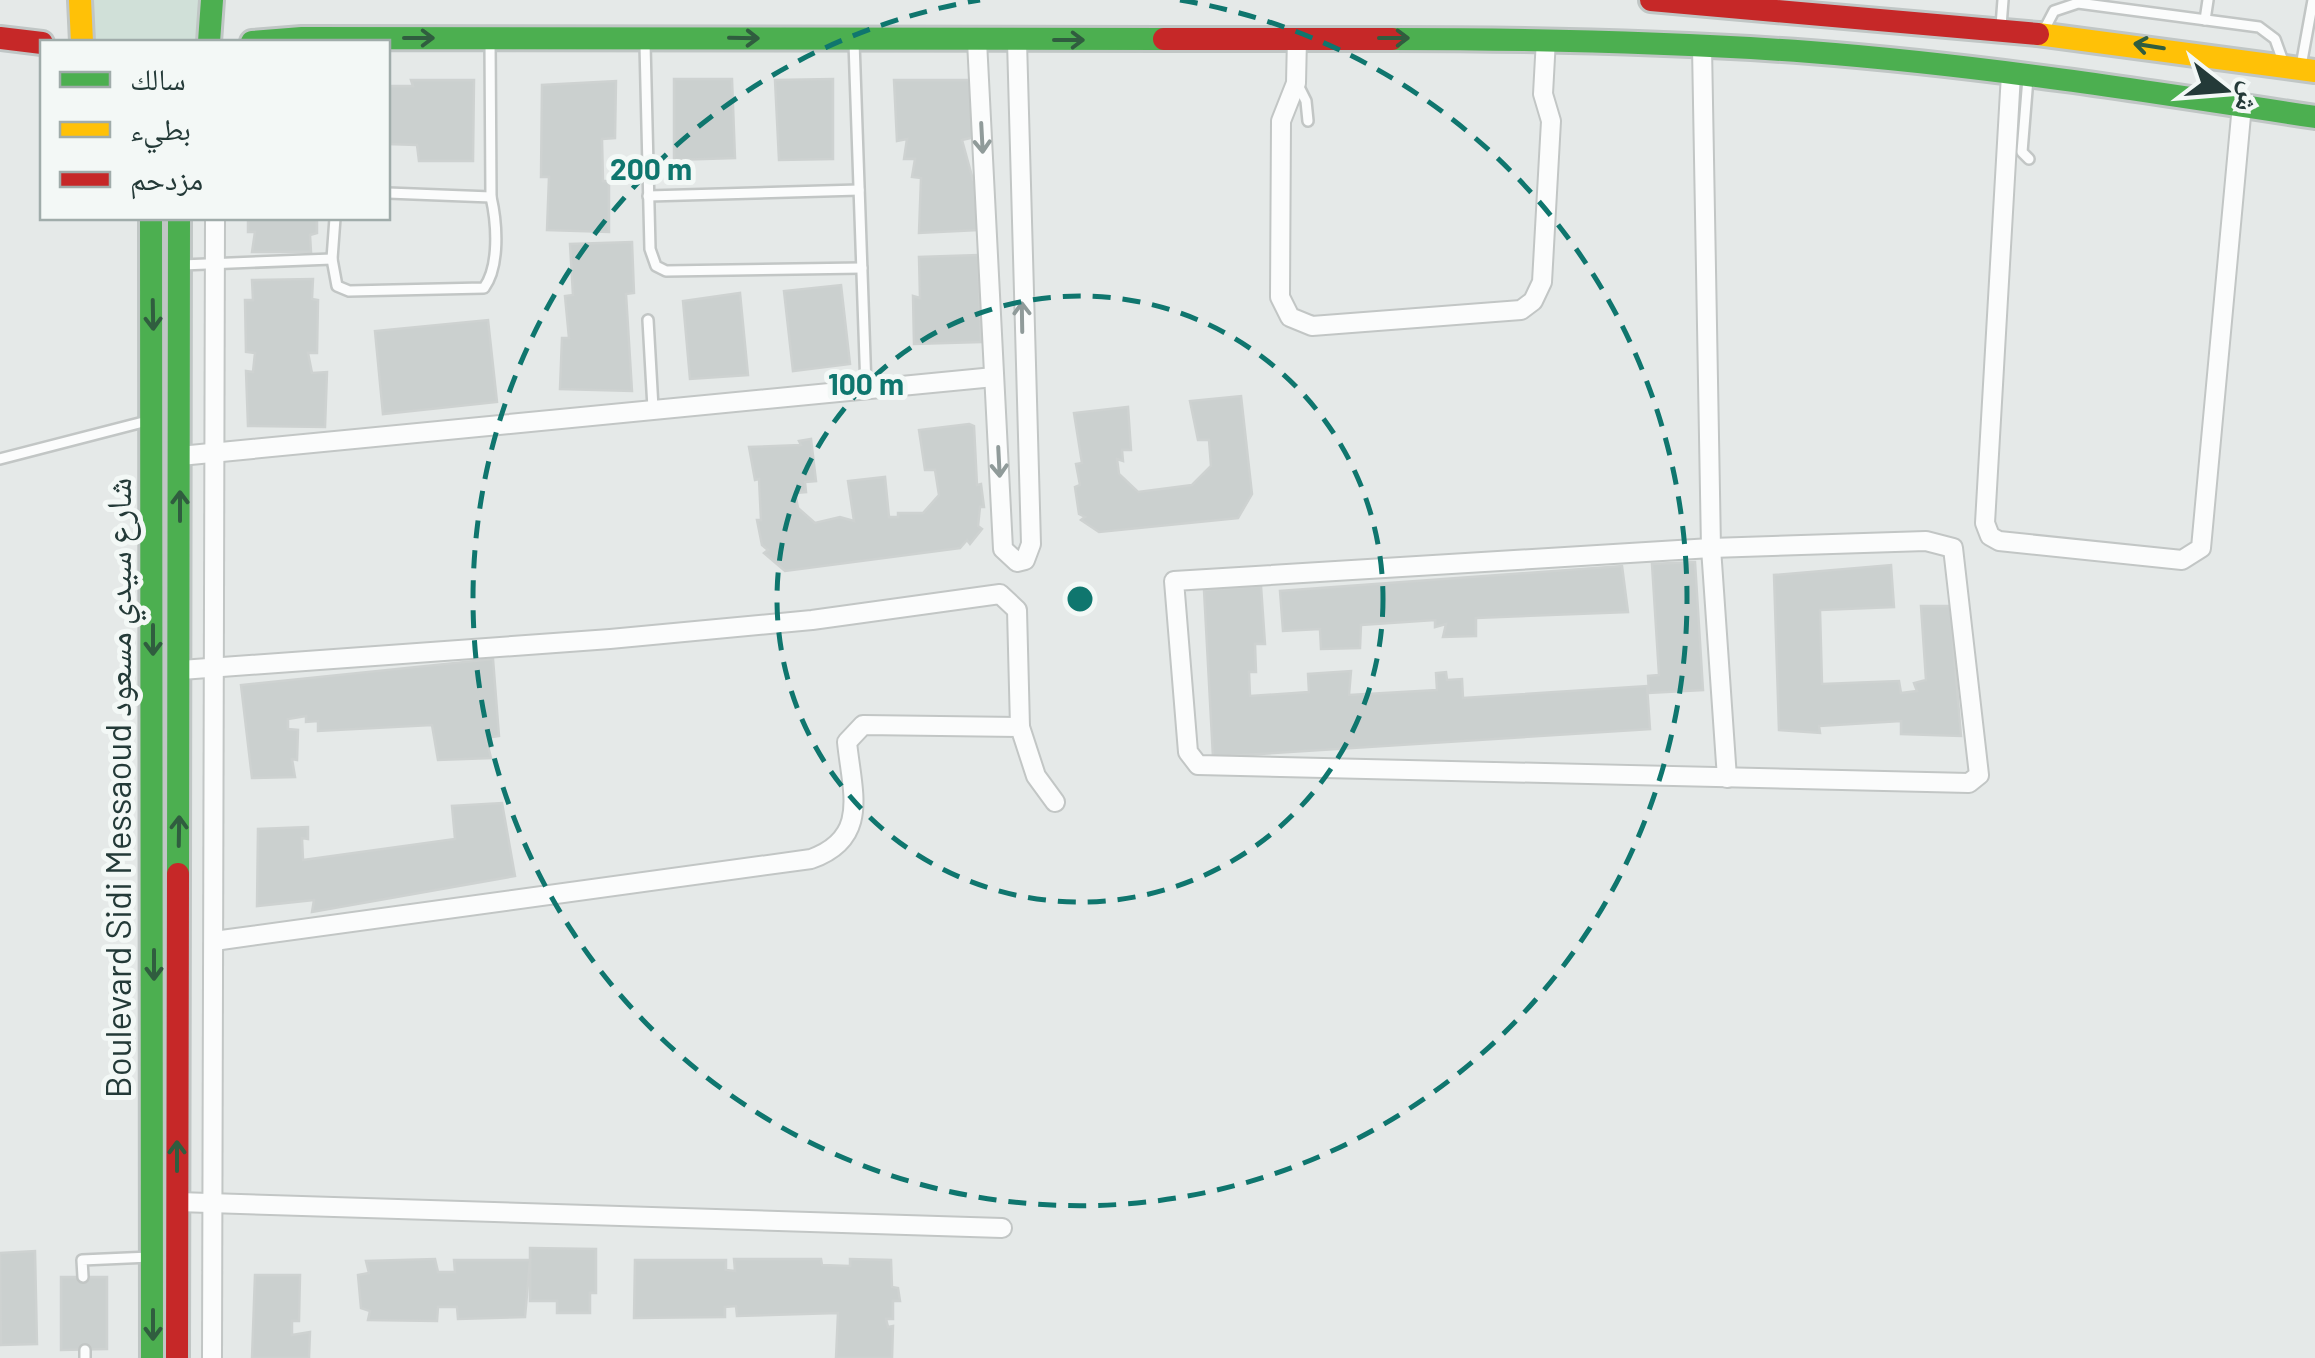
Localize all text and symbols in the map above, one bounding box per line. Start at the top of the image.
one-way arrow [402,28,435,48]
one-way arrow [728,28,760,48]
one-way arrow [1378,28,1410,48]
one-way arrow [1053,31,1085,50]
one-way arrow [2134,37,2166,55]
legend [40,40,390,220]
north arrow [2175,40,2275,140]
text: سالك [130,60,186,96]
text: ش [2228,78,2270,117]
text: بطيء [130,110,191,154]
one-way arrow [973,121,992,153]
text: 200 m [610,150,692,186]
text: مزدحم [130,160,203,200]
one-way arrow [144,298,162,330]
one-way arrow [1012,302,1031,334]
text: 100 m [828,365,904,401]
one-way arrow [990,446,1009,478]
street label: Boulevard Sidi Messaoud شارع سيدي مسعود [96,478,147,1098]
one-way arrow [170,490,190,522]
centre of rings [1062,581,1098,617]
one-way arrow [144,622,162,655]
one-way arrow [170,815,188,848]
one-way arrow [144,948,164,980]
one-way arrow [168,1140,187,1172]
one-way arrow [143,1308,162,1340]

